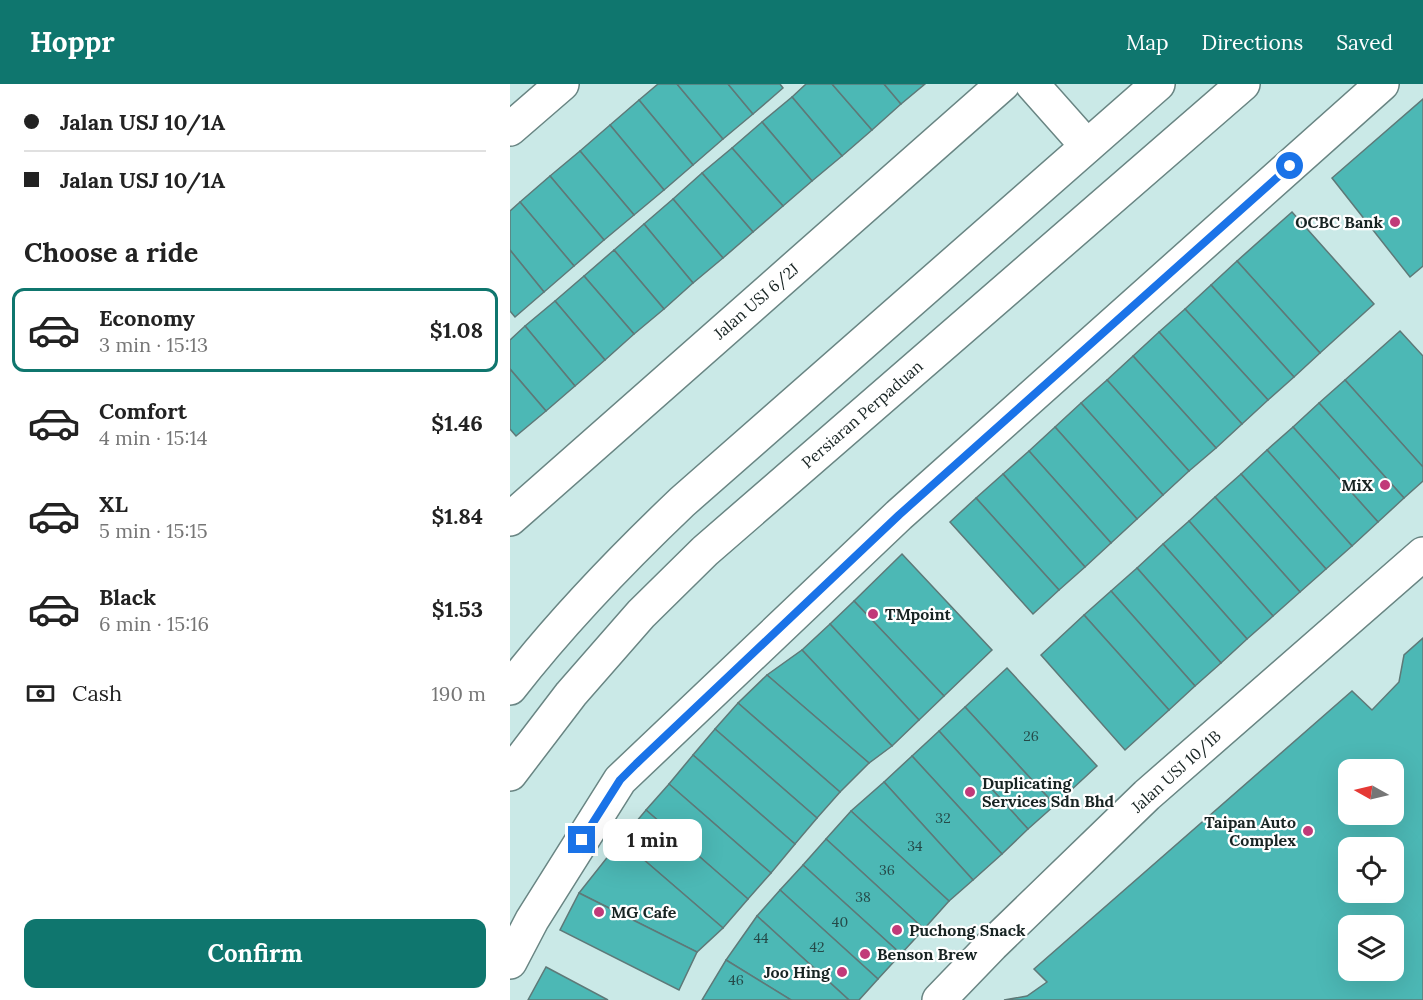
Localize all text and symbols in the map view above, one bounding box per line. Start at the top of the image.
text: Hoppr [30,24,115,60]
text: Map [1126,29,1169,56]
text: Directions [1202,29,1303,56]
text: Saved [1336,29,1393,56]
text: Jalan USJ 10/1A [60,108,225,136]
route start [1276,152,1303,179]
text: Jalan USJ 10/1A [60,166,225,194]
place label: OCBC Bank [1295,212,1383,232]
marker: OCBC Bank [1388,215,1402,229]
text: Choose a ride [24,235,198,269]
street label: Jalan USJ 6/2J [709,259,803,345]
icon: car [27,303,81,357]
text: Economy [99,304,195,332]
text: $1.08 [430,316,483,344]
text: 3 min · 15:13 [99,332,208,357]
street label: Persiaran Perpaduan [797,356,927,472]
icon: car [27,396,81,450]
text: Comfort [99,397,187,425]
text: $1.46 [431,409,483,437]
text: 4 min · 15:14 [99,425,208,450]
place label: MiX [1341,475,1374,495]
marker: MiX [1378,478,1392,492]
icon: car [27,489,81,543]
text: XL [99,490,128,518]
text: $1.84 [431,502,483,530]
text: 5 min · 15:15 [99,518,208,543]
icon: car [27,582,81,636]
text: Black [99,583,156,611]
text: $1.53 [432,595,483,623]
place label: TMpoint [885,604,952,624]
marker: TMpoint [866,607,880,621]
text: 6 min · 15:16 [99,611,209,636]
icon: cash [24,677,57,710]
text: Cash [72,679,122,707]
text: 190 m [432,681,486,706]
street label: Jalan USJ 10/1B [1126,726,1226,818]
house number: 26 [1023,727,1039,745]
north arrow [1338,759,1404,825]
map controls [1338,759,1404,981]
place label: Duplicating Services Sdn Bhd [982,773,1115,811]
marker: Duplicating Services Sdn Bhd [963,785,977,799]
house number: 32 [935,809,951,827]
place label: Taipan Auto Complex [1204,812,1296,850]
callout: 1 min [603,819,702,861]
marker: Taipan Auto Complex [1301,824,1315,838]
route end [568,826,595,853]
text: 1 min [627,827,678,852]
house number: 34 [907,837,923,855]
button: locate [1338,837,1404,903]
house number: 36 [879,861,895,879]
house number: 38 [855,888,871,906]
place label: MG Cafe [611,902,677,922]
marker: MG Cafe [592,905,606,919]
house number: 40 [832,913,848,931]
button: layers [1338,915,1404,981]
button: Confirm [24,919,486,988]
place label: Puchong Snack [909,920,1026,940]
marker: Puchong Snack [890,923,904,937]
house number: 44 [753,929,769,947]
house number: 42 [809,938,825,956]
place label: Benson Brew [877,944,977,964]
marker: Benson Brew [858,947,872,961]
place label: Joo Hing [764,962,831,982]
marker: Joo Hing [835,965,849,979]
house number: 46 [728,971,744,989]

